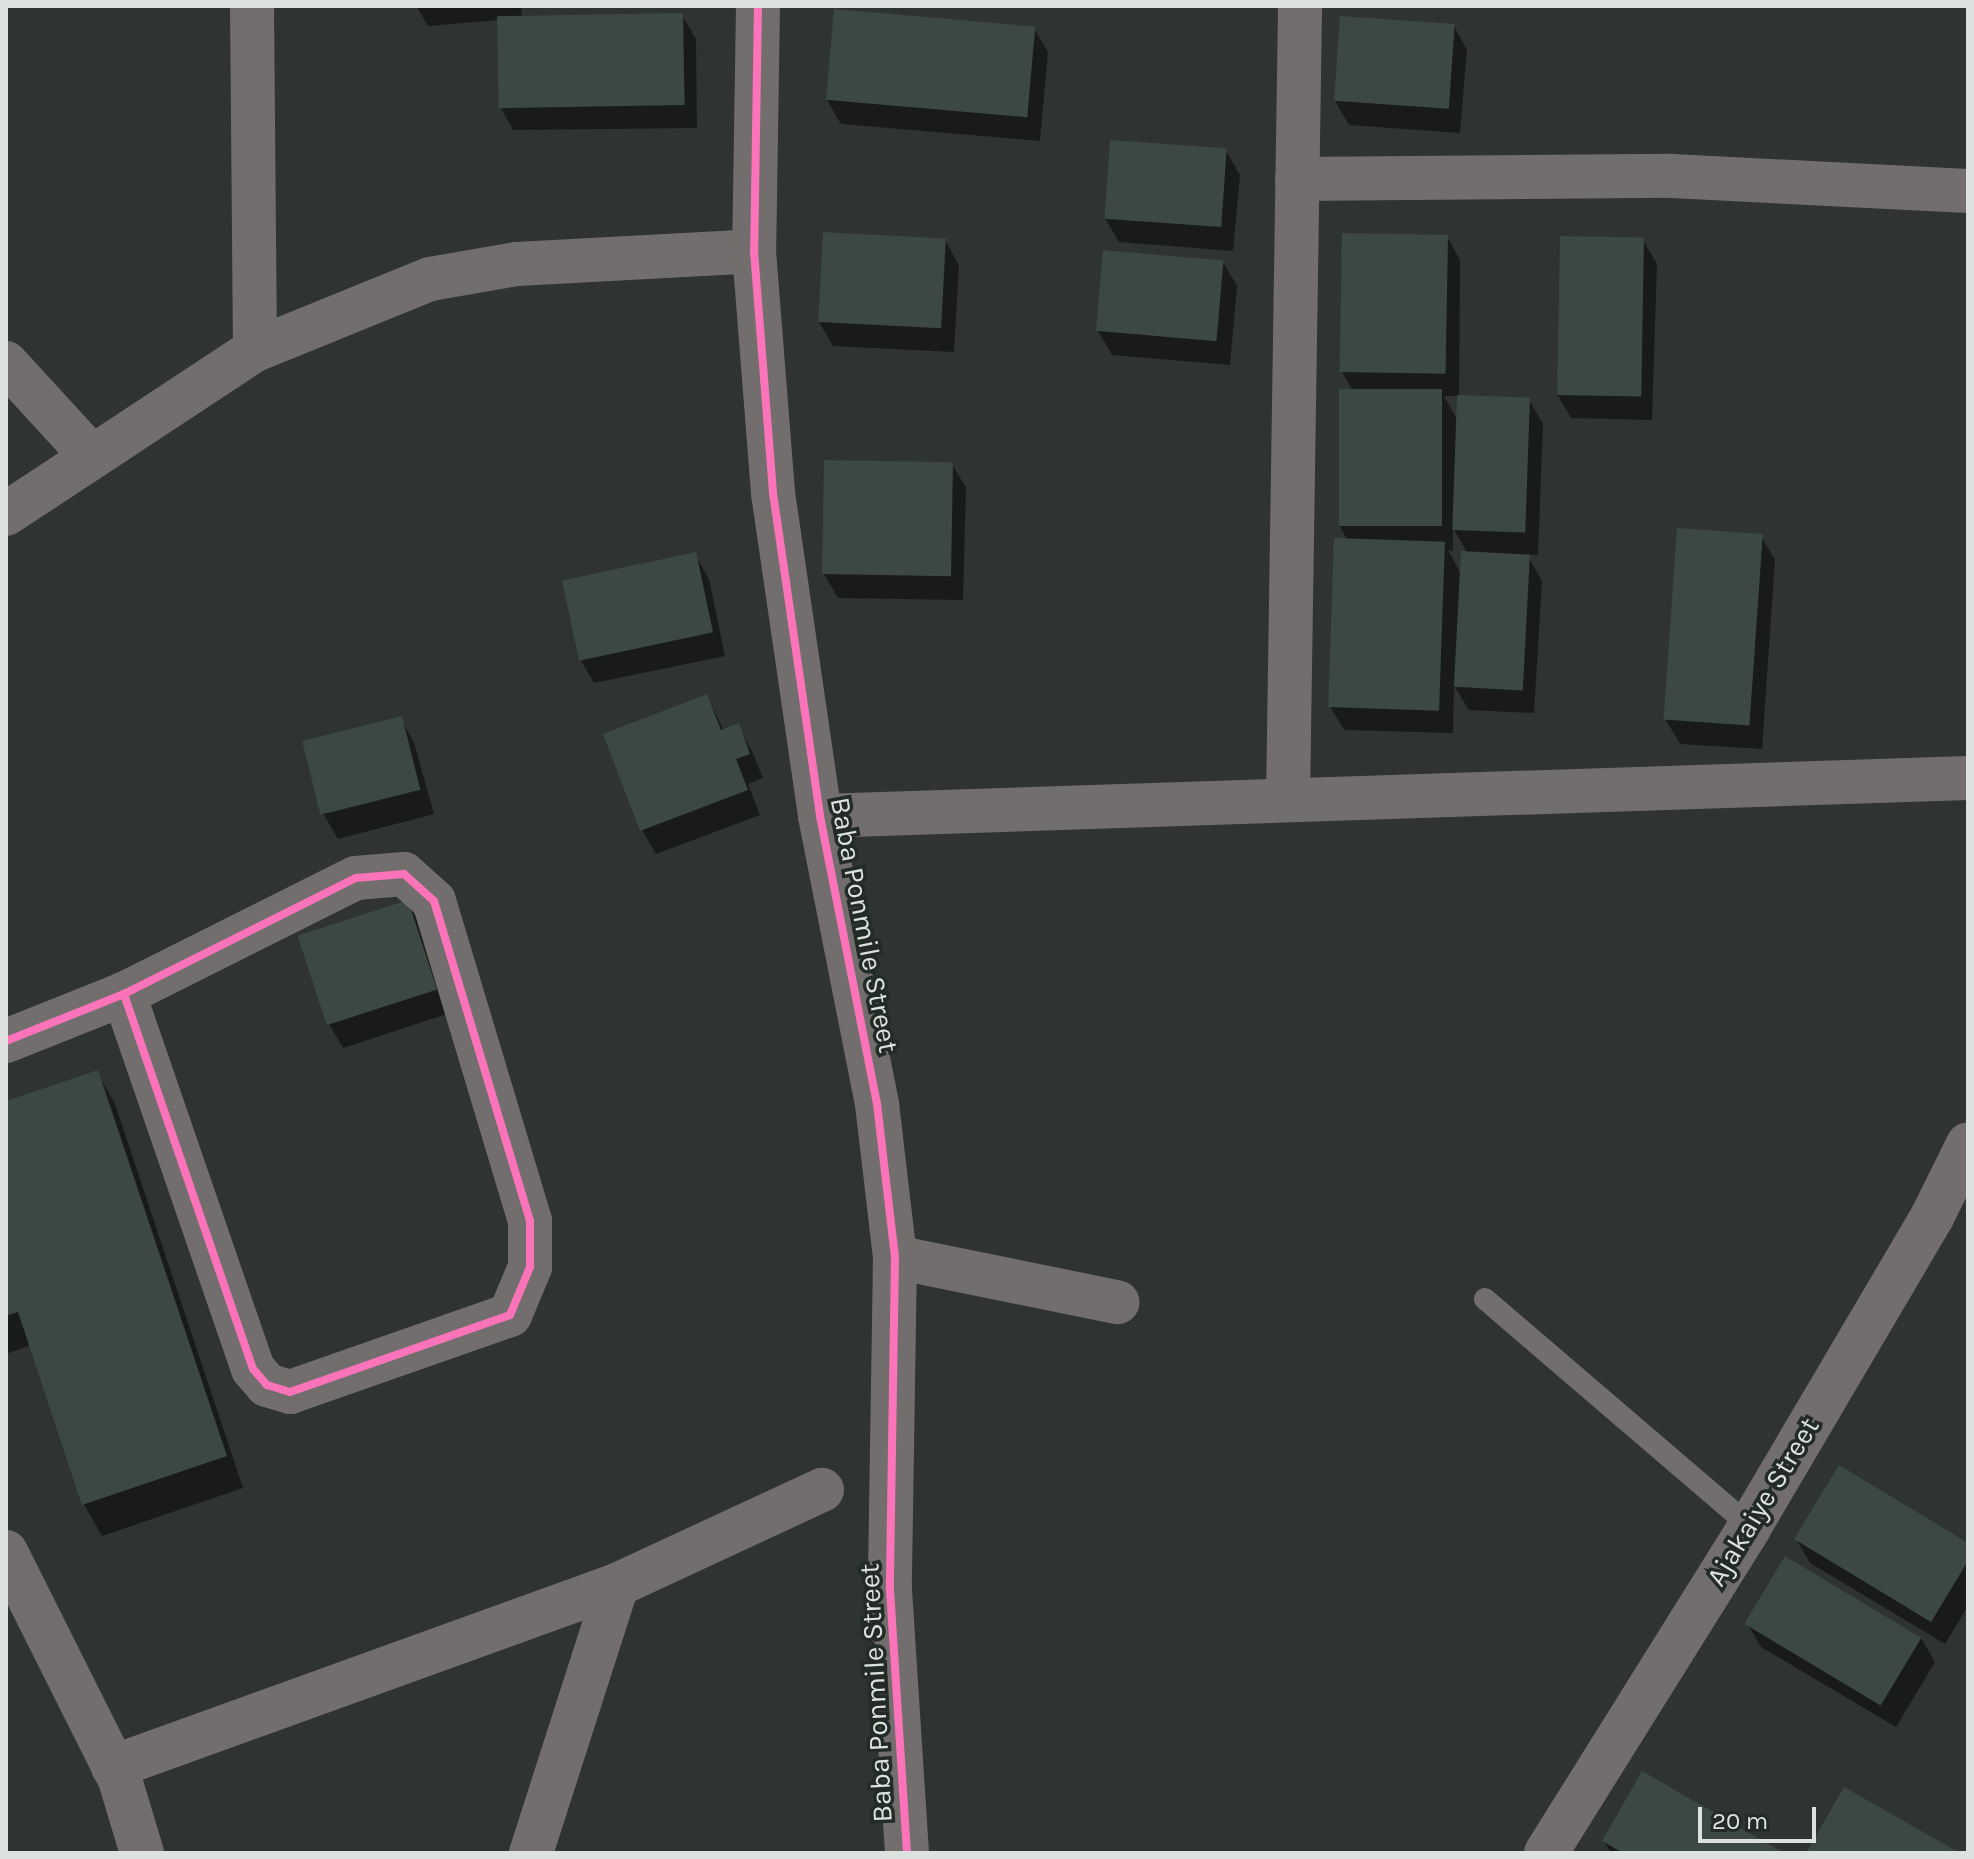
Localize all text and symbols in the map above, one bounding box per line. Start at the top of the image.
street label: Baba Ponmile Street [823,794,905,1056]
street label: Ajakaiye Street [1699,1412,1827,1592]
street label: Baba Ponmile Street [852,1563,900,1823]
scale bar [1702,1791,1820,1841]
text: 20 m [1712,1807,1768,1835]

